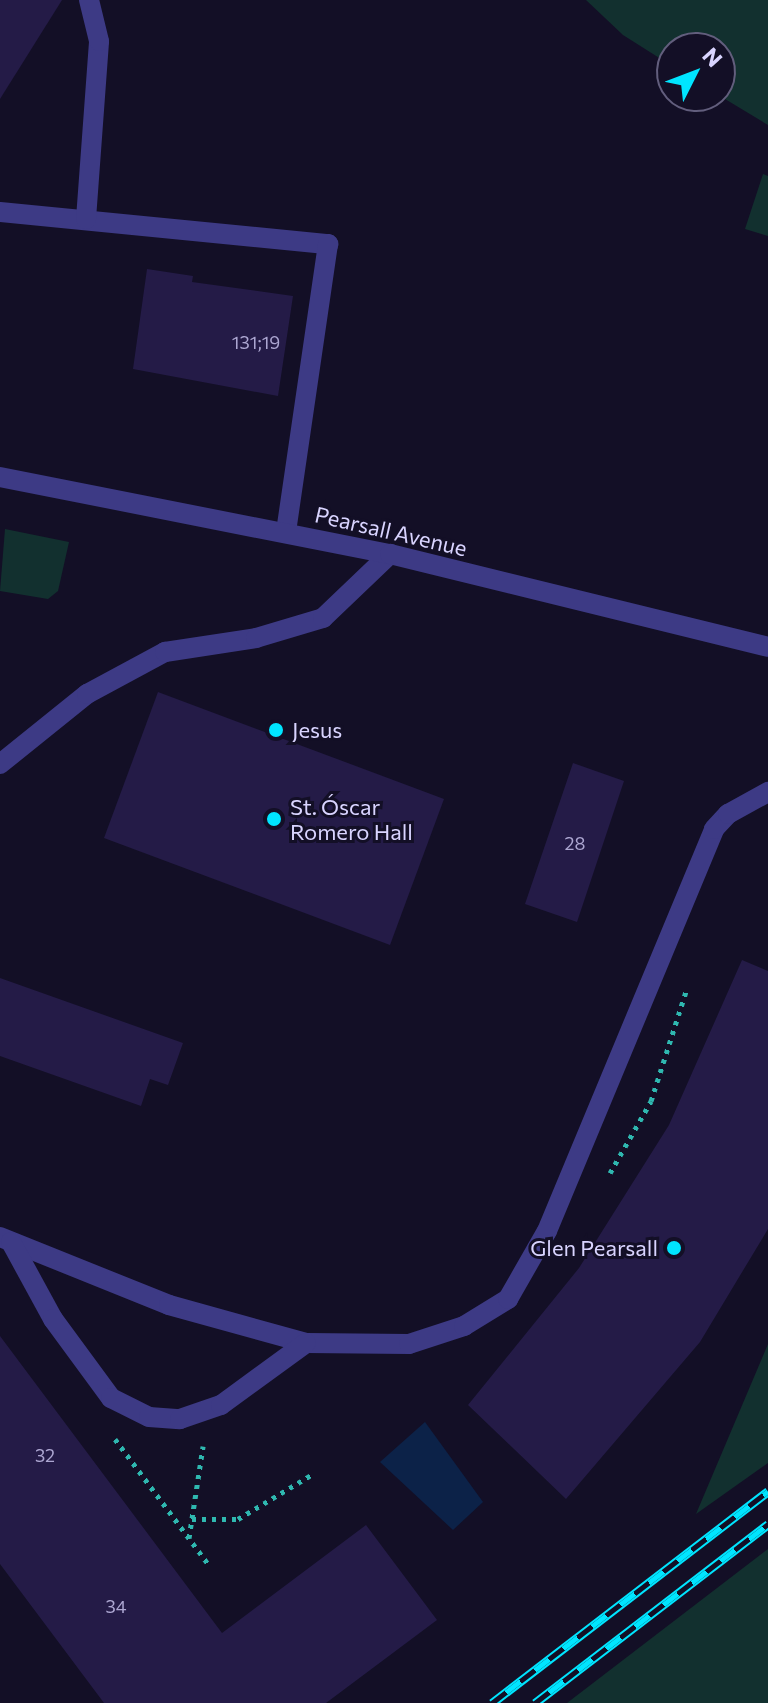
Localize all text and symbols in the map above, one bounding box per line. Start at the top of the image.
north arrow [656,32,736,112]
text: N [697,42,728,72]
house number: 131;19 [232,331,280,353]
street label: Pearsall Avenue [312,501,470,561]
place label: Jesus [292,717,342,743]
marker: Jesus [267,721,285,739]
place label: St. Óscar Romero Hall [290,793,413,844]
marker: St. Óscar Romero Hall [265,810,283,828]
house number: 28 [565,832,585,854]
place label: Glen Pearsall [530,1235,658,1261]
marker: Glen Pearsall [665,1239,683,1257]
house number: 32 [35,1444,55,1466]
house number: 34 [105,1595,127,1617]

